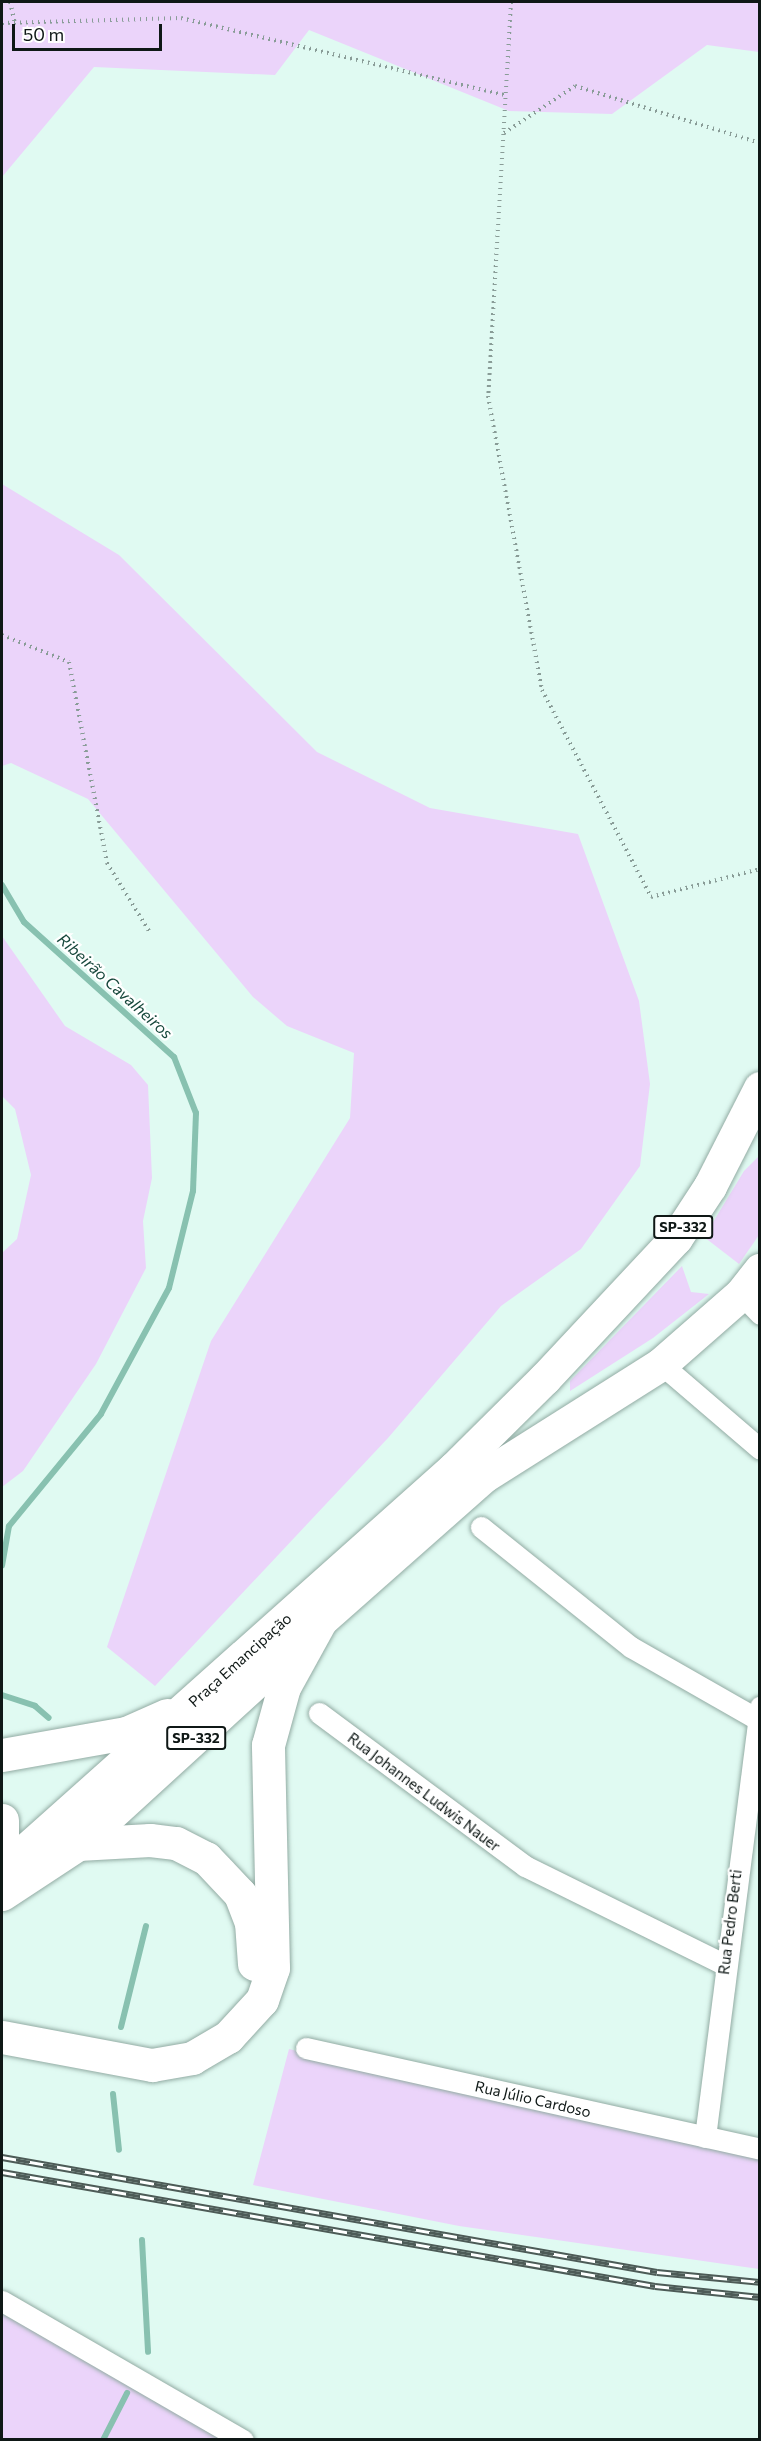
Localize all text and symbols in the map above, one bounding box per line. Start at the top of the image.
scale bar [15,12,165,50]
text: 50 m [23,23,64,45]
water label: Ribeirão Cavalheiros [54,929,176,1043]
road number: SP-332 [653,1216,713,1238]
street label: Praça Emancipação [185,1609,295,1711]
road number: SP-332 [166,1727,226,1749]
street label: Rua Johannes Ludwis Nauer [344,1729,504,1855]
street label: Rua Pedro Berti [715,1868,745,1976]
street label: Rua Júlio Cardoso [473,2077,593,2121]

